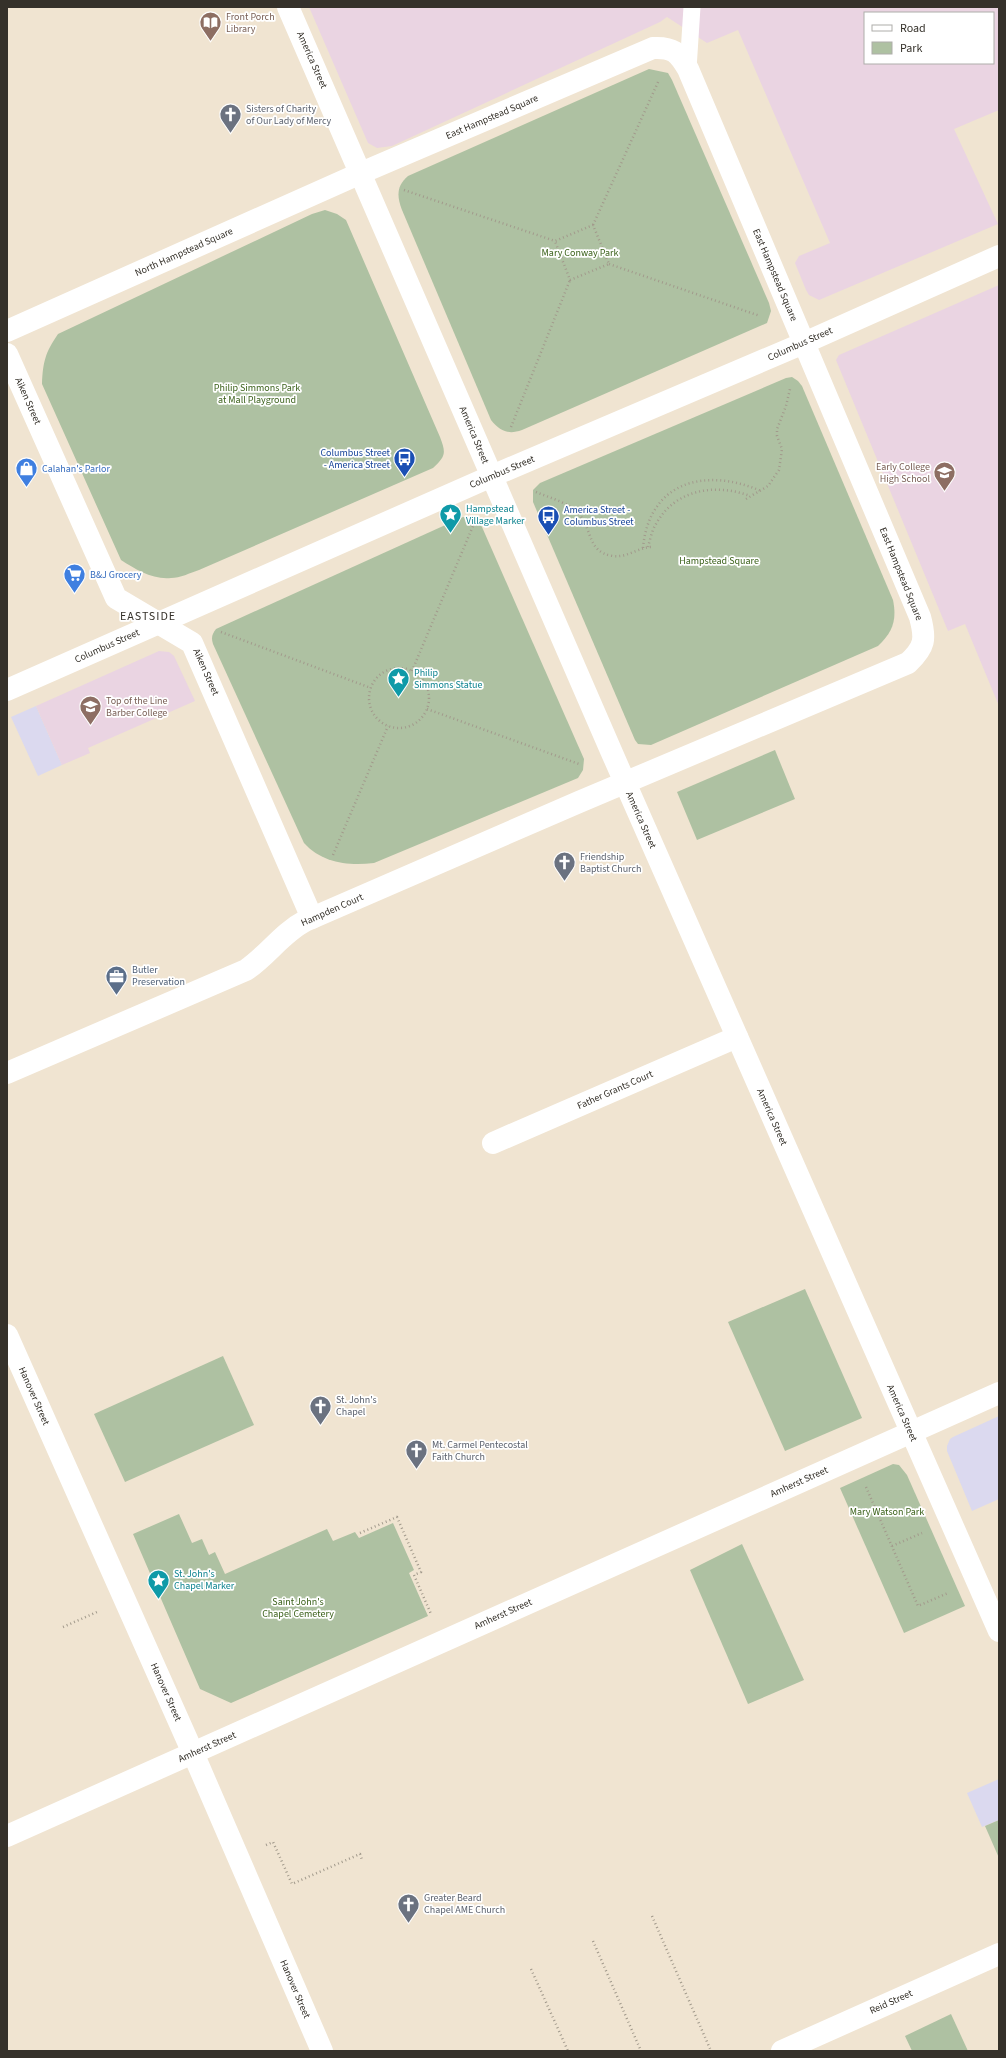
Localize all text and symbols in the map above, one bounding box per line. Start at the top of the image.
library icon: Front Porch Library [198,10,224,43]
place label: Front Porch Library [226,10,275,36]
legend [864,12,994,64]
text: Road [900,20,926,37]
street label: America Street [293,29,331,91]
text: Park [900,40,922,57]
street label: East Hampstead Square [444,91,541,143]
church icon: Sisters of Charity of Our Lady of Mercy [217,102,243,135]
place label: Sisters of Charity of Our Lady of Mercy [246,102,332,128]
street label: North Hampstead Square [133,224,235,280]
street label: East Hampstead Square [749,227,801,324]
park label: Mary Conway Park [542,246,618,260]
street label: Columbus Street [765,323,835,365]
street label: Aiken Street [11,375,45,427]
park label: Philip Simmons Park at Mall Playground [214,381,300,407]
street label: America Street [456,404,493,466]
place label: Columbus Street - America Street [320,446,391,472]
bus stop icon: Columbus Street - America Street [392,446,418,479]
street label: Columbus Street [467,452,537,492]
shop icon: Calahan's Parlor [13,456,39,489]
place label: Early College High School [876,460,930,486]
school or university icon: Early College High School [932,460,958,493]
place label: Calahan's Parlor [42,462,110,476]
place icon: Hampstead Village Marker [437,502,463,535]
place label: Hampstead Village Marker [466,502,525,528]
bus stop icon: America Street - Columbus Street [535,503,561,536]
place label: America Street - Columbus Street [564,503,634,529]
street label: East Hampstead Square [876,525,926,623]
park label: Hampstead Square [679,554,759,568]
supermarket icon: B&J Grocery [61,562,87,595]
place label: B&J Grocery [90,568,142,582]
district label: EASTSIDE [120,608,176,625]
street label: Columbus Street [72,625,142,667]
street label: Aiken Street [189,646,223,698]
place icon: Philip Simmons Statue [386,666,412,699]
place label: Philip Simmons Statue [414,666,482,692]
school or university icon: Top of the Line Barber College [77,694,103,727]
place label: Top of the Line Barber College [106,694,168,720]
street label: America Street [622,789,660,851]
church icon: Friendship Baptist Church [552,850,578,883]
place label: Friendship Baptist Church [580,850,641,876]
street label: Hampden Court [299,890,366,930]
office icon: Butler Preservation [104,963,130,996]
place label: Butler Preservation [132,963,185,989]
street label: Father Grants Court [575,1067,656,1113]
street label: America Street [753,1086,791,1148]
street label: Hanover Street [15,1365,53,1428]
street label: America Street [883,1382,921,1444]
church icon: St. John's Chapel [307,1393,333,1426]
place label: St. John's Chapel [336,1393,377,1419]
church icon: Mt. Carmel Pentecostal Faith Church [404,1438,430,1471]
place label: Mt. Carmel Pentecostal Faith Church [432,1438,528,1464]
street label: Amherst Street [768,1463,831,1501]
park label: Mary Watson Park [850,1505,924,1519]
place icon: St. John's Chapel Marker [145,1567,171,1600]
place label: St. John's Chapel Marker [174,1567,235,1593]
park label: Saint John's Chapel Cemetery [262,1595,334,1621]
street label: Amherst Street [472,1595,535,1633]
street label: Hanover Street [147,1661,185,1724]
street label: Amherst Street [176,1728,239,1766]
church icon: Greater Beard Chapel AME Church [395,1891,421,1924]
place label: Greater Beard Chapel AME Church [424,1891,505,1917]
street label: Hanover Street [276,1957,314,2021]
street label: Reid Street [867,1986,915,2018]

